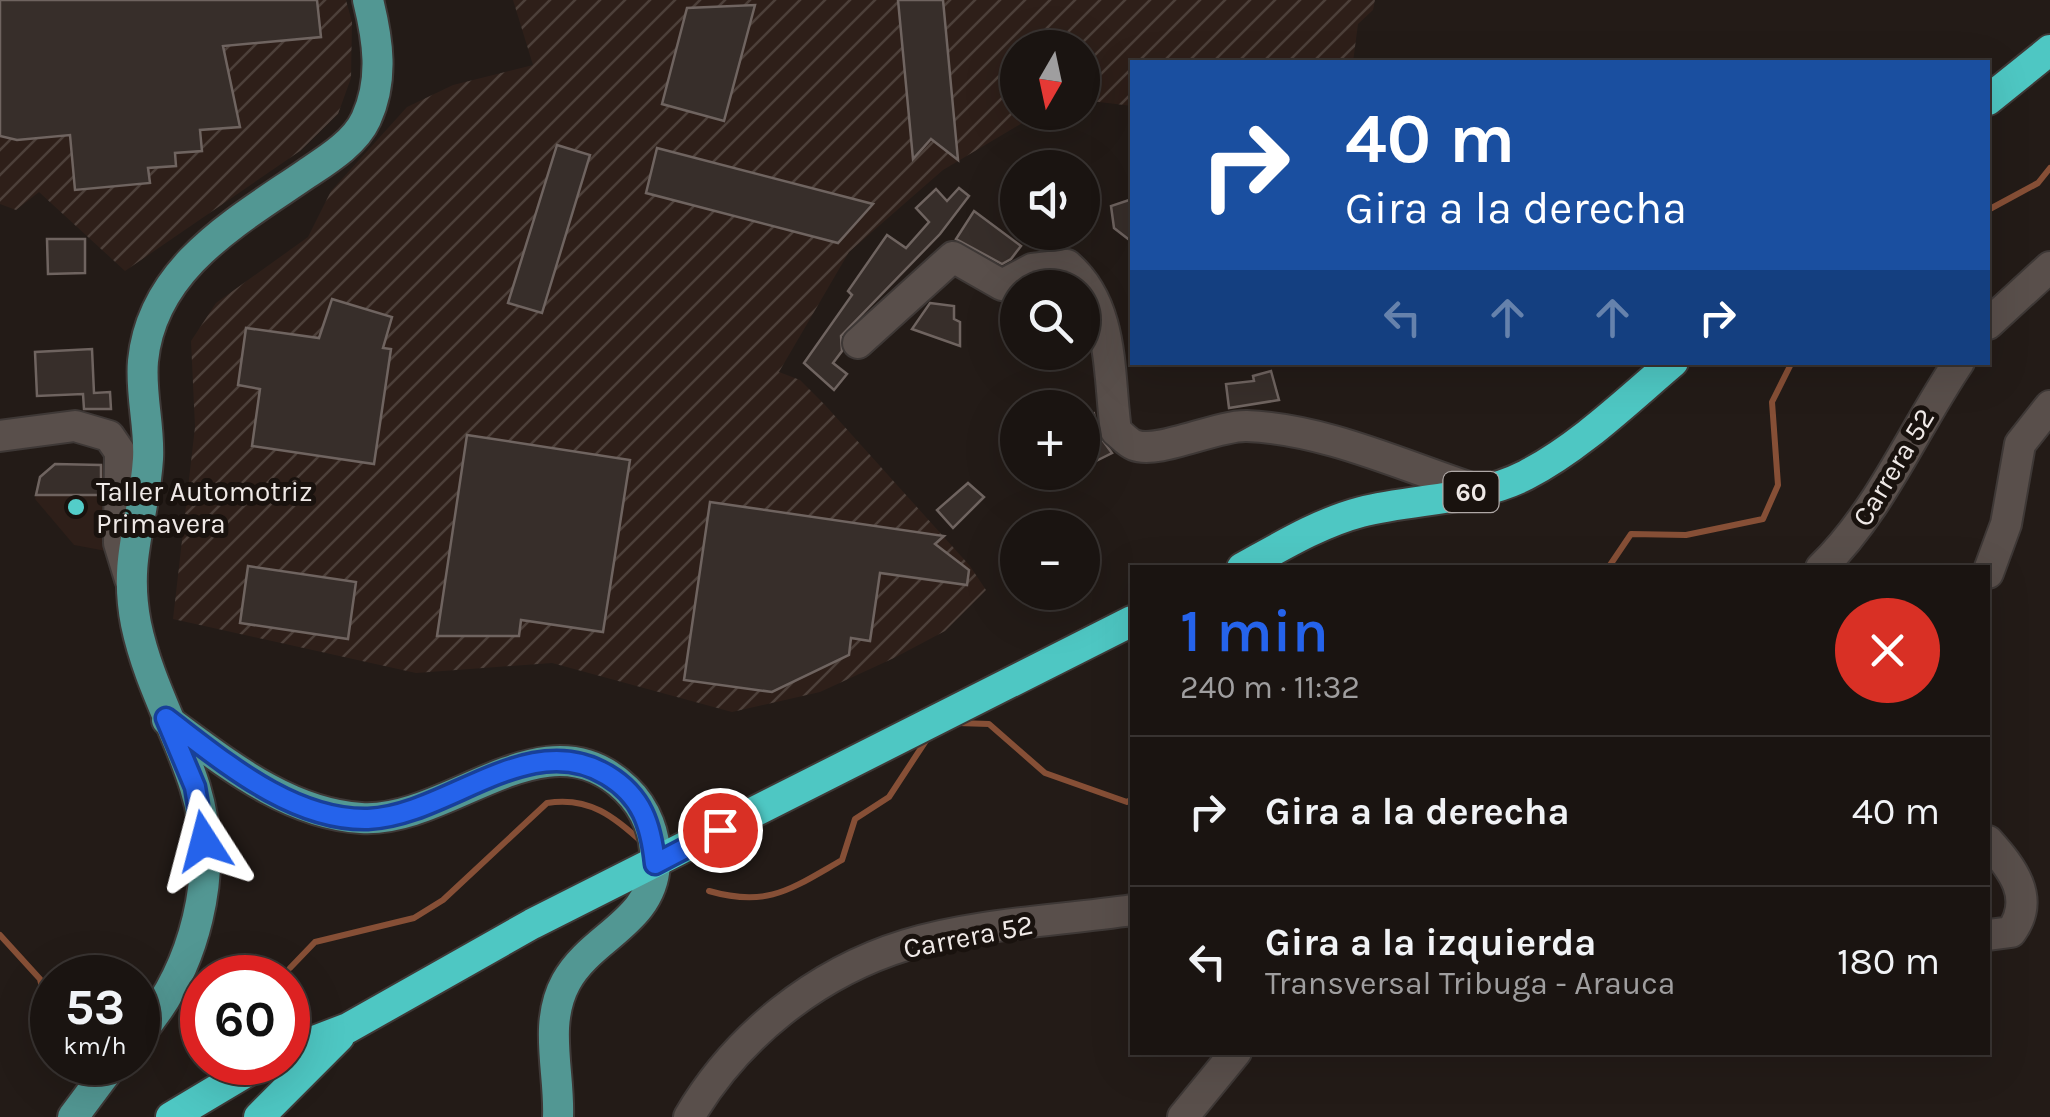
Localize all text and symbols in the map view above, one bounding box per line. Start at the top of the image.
north arrow [1000,30,1100,130]
map controls [1000,30,1100,610]
text: 40 m [1345,98,1515,180]
icon: right [1180,100,1310,230]
button: sound [1000,150,1100,250]
text: Gira a la derecha [1345,182,1687,234]
button: search [1000,270,1100,370]
icon: left [1375,290,1430,345]
icon: ahead [1480,290,1535,345]
icon: ahead [1585,290,1640,345]
icon: right [1690,290,1745,345]
button: + [1000,390,1100,490]
street label: Carrera 52 [1845,402,1941,532]
road number: 60 [1444,472,1498,512]
place label: Taller Automotriz Primavera [96,475,312,540]
marker: Taller Automotriz Primavera [65,496,87,518]
button: − [1000,510,1100,610]
text: 1 min [1180,596,1329,666]
button: close [1835,598,1940,703]
text: 240 m · 11:32 [1180,669,1360,706]
icon: right [1180,784,1235,839]
pin [678,788,763,873]
position arrow [152,789,256,893]
text: Gira a la derecha [1265,789,1570,834]
text: 40 m [1852,789,1940,834]
icon: arrive [693,803,748,858]
street label: Carrera 52 [900,908,1036,965]
text: Gira a la izquierda [1265,920,1597,965]
icon: left [1180,934,1235,989]
text: 180 m [1837,939,1940,984]
speed limit sign: 60 [180,955,310,1085]
text: Transversal Tribuga - Arauca [1265,965,1675,1002]
text: 53 [65,978,125,1037]
text: km/h [63,1031,127,1060]

